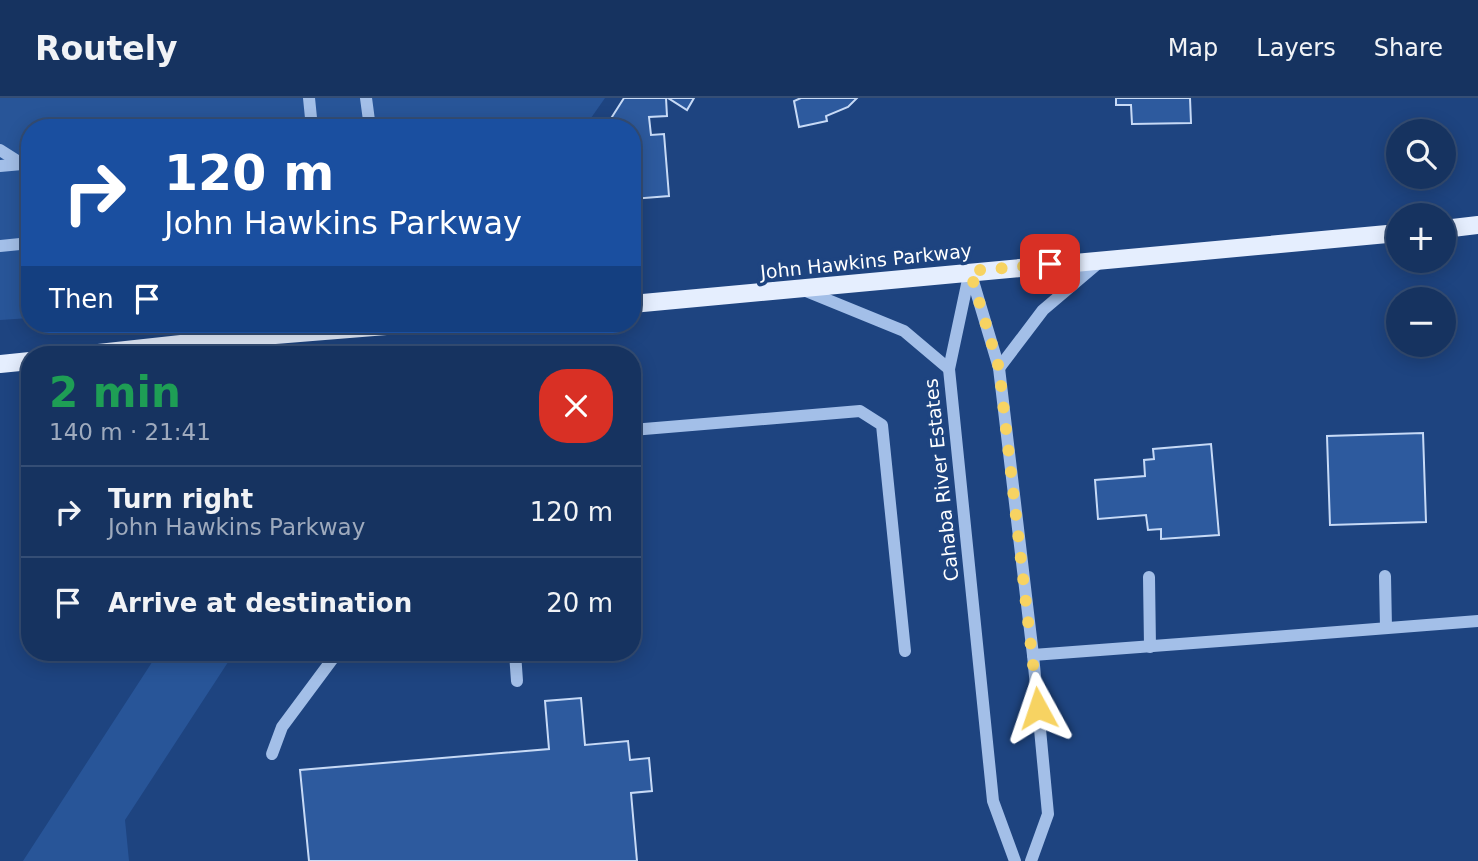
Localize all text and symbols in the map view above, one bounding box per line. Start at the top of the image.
text: Routely [35,29,178,68]
text: Map [1168,34,1218,62]
text: Layers [1256,34,1336,62]
text: Share [1374,34,1443,62]
map controls [1386,119,1456,357]
button: search [1386,119,1456,189]
text: 120 m [164,145,334,202]
icon: right [49,147,140,238]
button: + [1386,203,1456,273]
text: John Hawkins Parkway [164,204,522,242]
pin [1020,234,1080,294]
street label: John Hawkins Parkway [758,239,973,283]
icon: arrive [1031,245,1069,283]
icon: arrive [128,280,166,318]
text: Then [49,284,114,314]
button: − [1386,287,1456,357]
text: 2 min [49,368,181,417]
button: close [539,369,613,443]
street label: Cahaba River Estates [919,378,963,582]
text: 140 m · 21:41 [49,419,211,445]
text: Turn right [108,484,253,514]
icon: right [49,493,87,531]
text: 120 m [530,497,613,527]
text: John Hawkins Parkway [108,514,365,540]
icon: arrive [49,584,87,622]
text: Arrive at destination [108,588,412,618]
text: 20 m [546,588,613,618]
position arrow [1001,671,1075,745]

